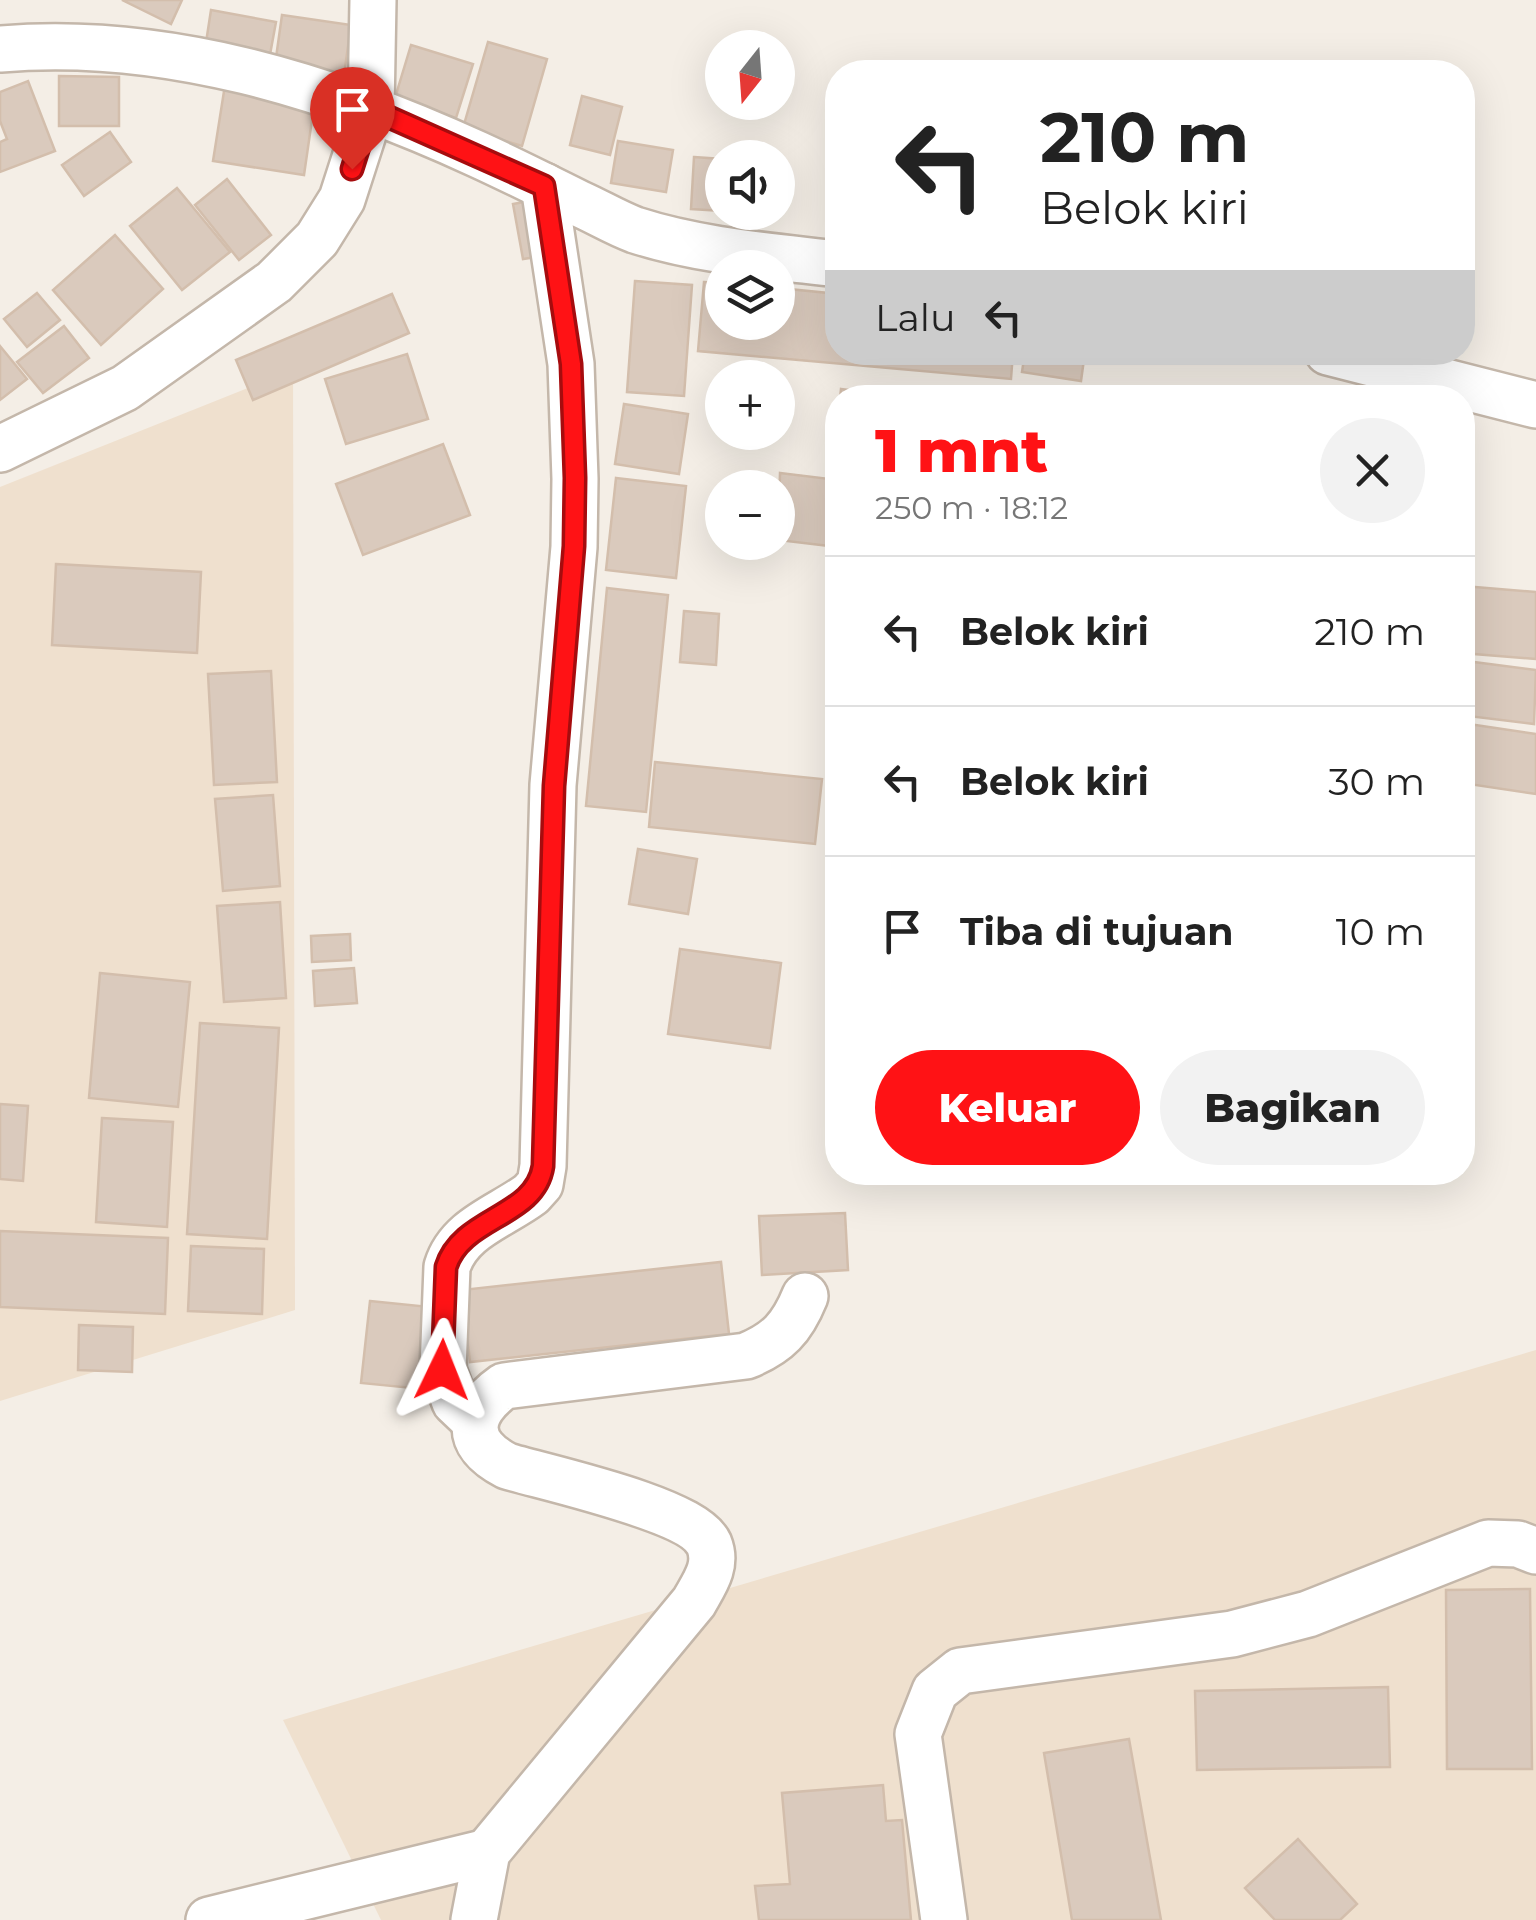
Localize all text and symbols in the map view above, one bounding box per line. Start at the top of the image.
north arrow [705,30,795,120]
map controls [705,30,795,560]
pin [310,67,395,170]
icon: arrive [325,82,380,137]
text: 210 m [1040,94,1250,180]
icon: left [875,100,1005,230]
button: sound [705,140,795,230]
text: Belok kiri [1040,180,1249,235]
button: layers [705,250,795,340]
icon: left [976,290,1031,345]
text: Lalu [875,294,956,341]
button: + [705,360,795,450]
text: 1 mnt [875,414,1048,487]
button: close [1320,418,1425,523]
button: − [705,470,795,560]
text: 250 m · 18:12 [875,488,1068,527]
icon: left [875,604,930,659]
text: Belok kiri [960,608,1149,655]
text: 210 m [1314,608,1425,655]
icon: left [875,754,930,809]
text: Belok kiri [960,758,1149,805]
text: 30 m [1328,758,1425,805]
icon: arrive [875,904,930,959]
text: Tiba di tujuan [960,908,1234,955]
text: 10 m [1336,908,1425,955]
button: Keluar [875,1050,1140,1165]
button: Bagikan [1160,1050,1425,1165]
position arrow [390,1318,494,1422]

